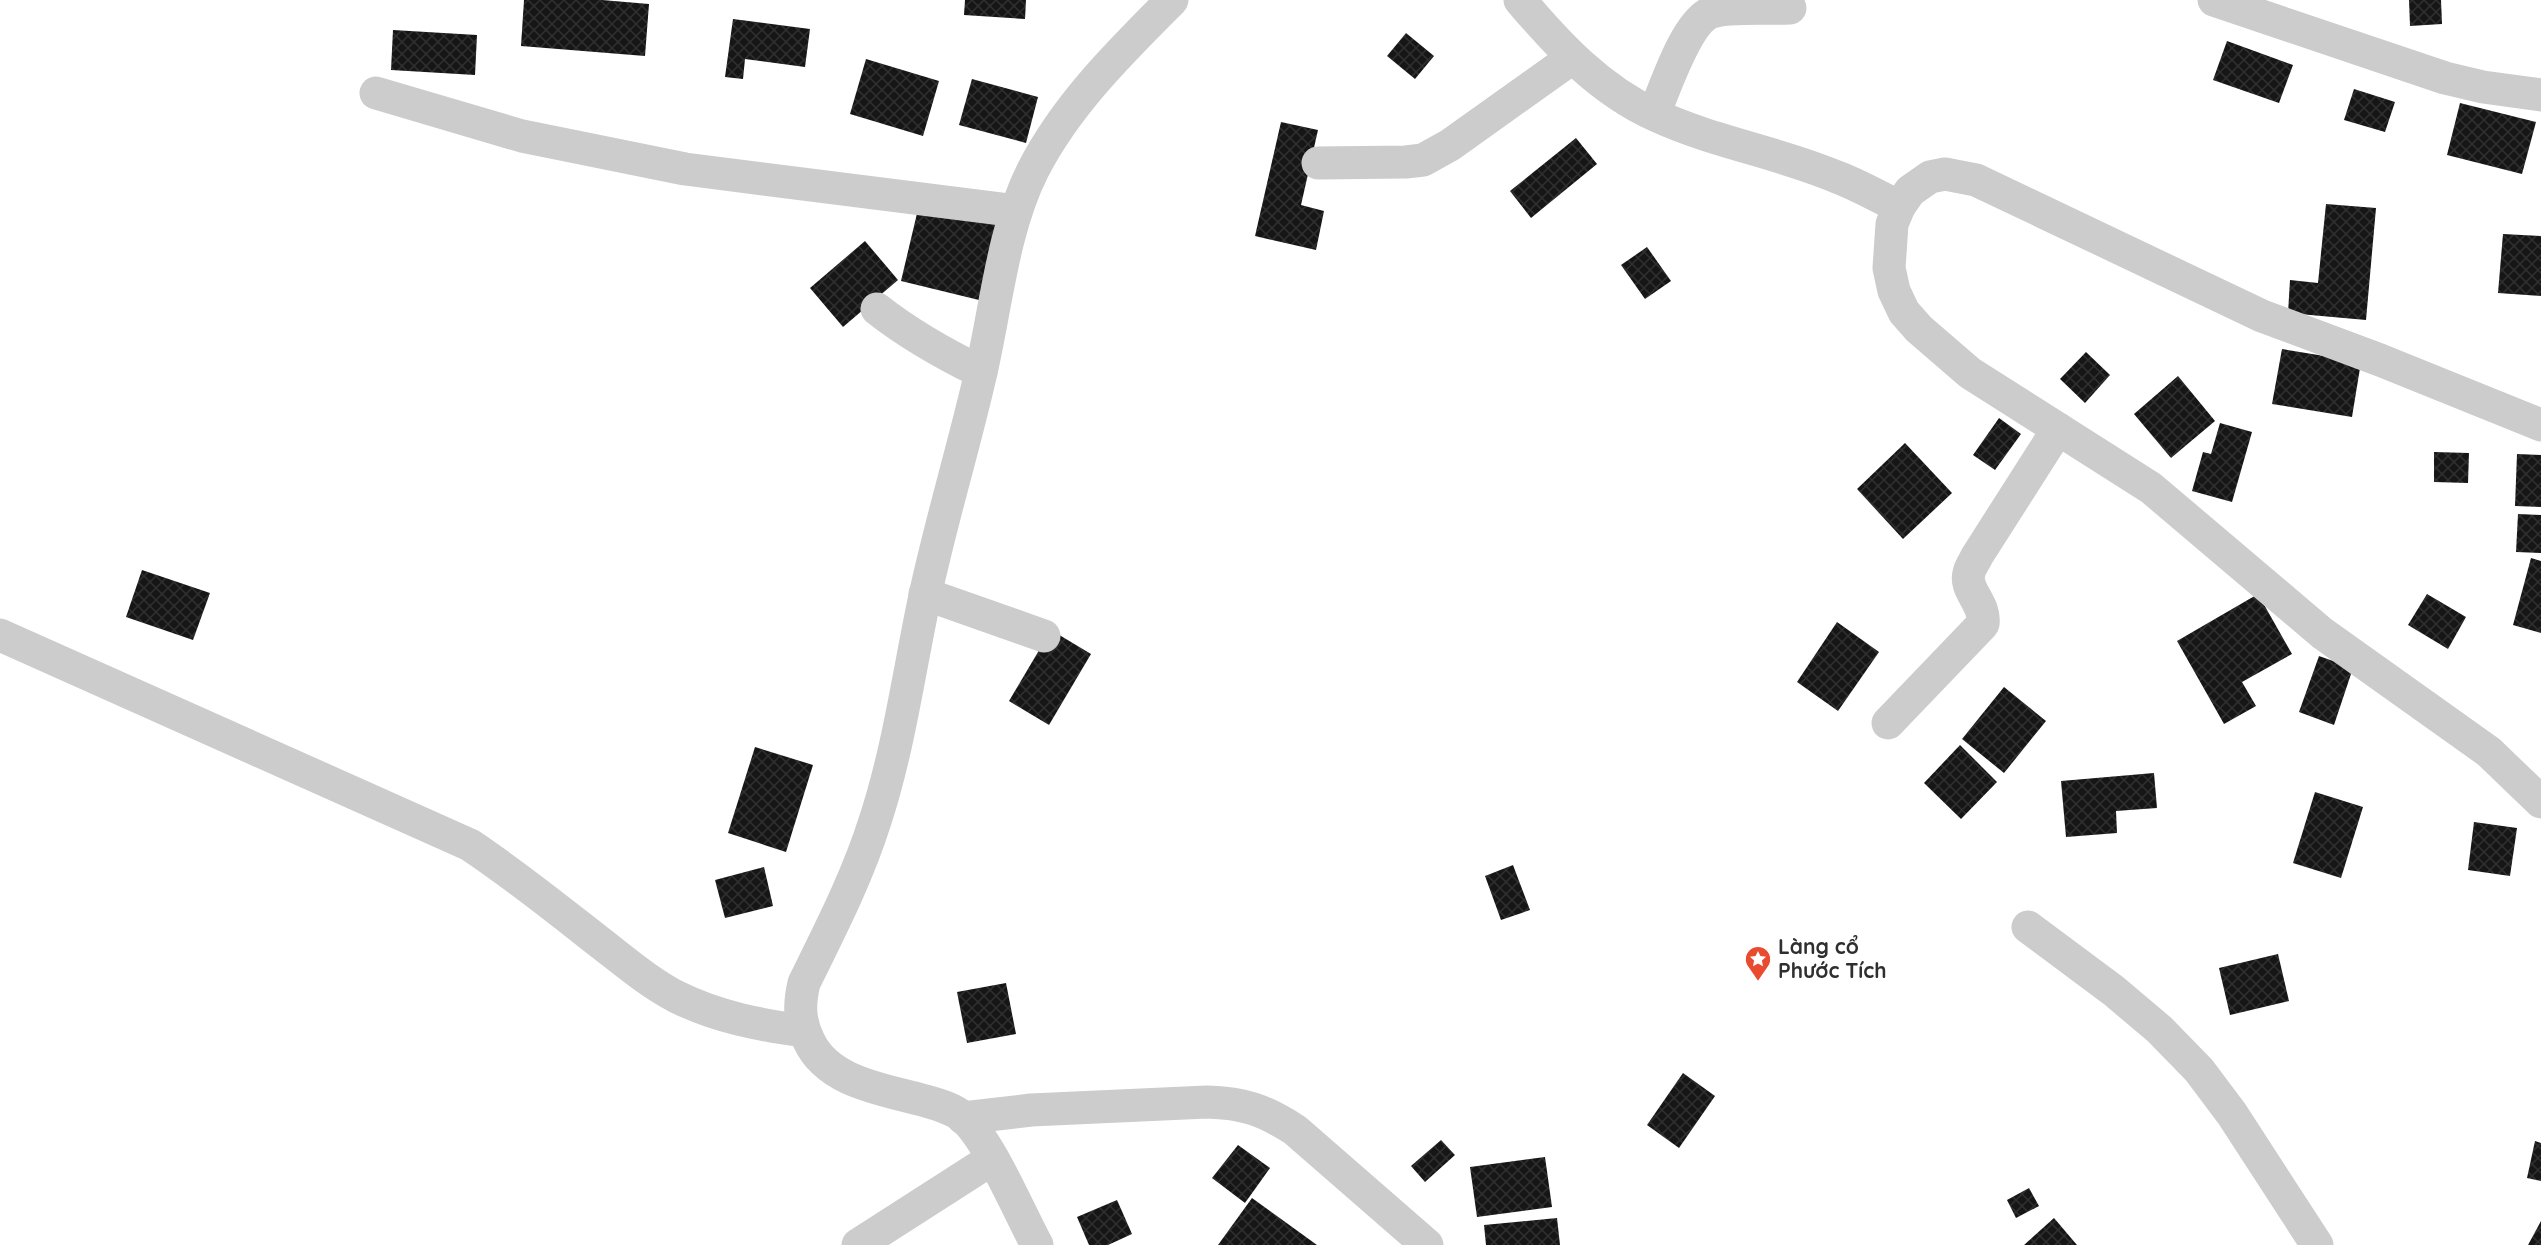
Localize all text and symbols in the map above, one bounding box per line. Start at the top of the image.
place label: Làng cổ Phước Tích [1778,933,1887,983]
place icon: Làng cổ Phước Tích [1743,944,1773,982]

